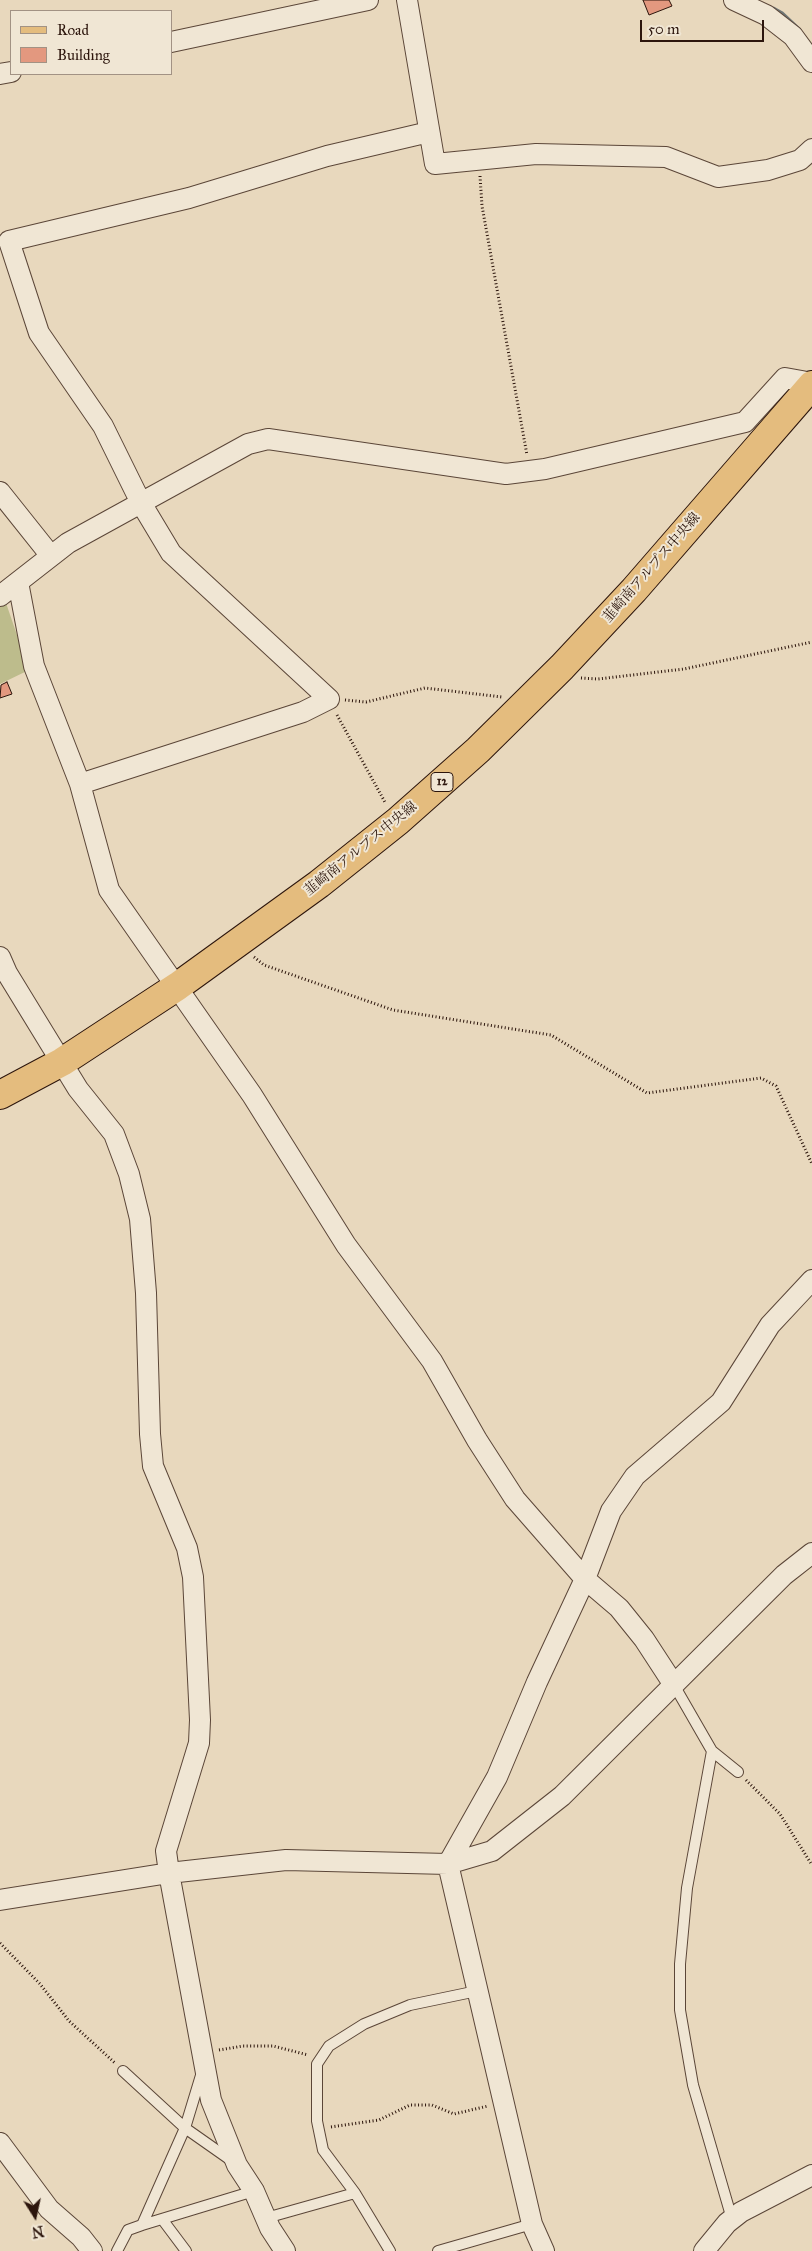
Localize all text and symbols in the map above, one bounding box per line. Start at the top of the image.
legend [10,10,172,75]
scale bar [642,10,766,42]
text: 50 m [648,20,680,38]
text: Road [57,21,89,39]
text: Building [57,46,110,64]
street label: 韮崎南アルプス中央線 [600,510,704,626]
road number: 12 [431,772,453,792]
street label: 韮崎南アルプス中央線 [301,798,421,900]
north arrow [10,2191,60,2241]
text: N [30,2222,45,2241]

